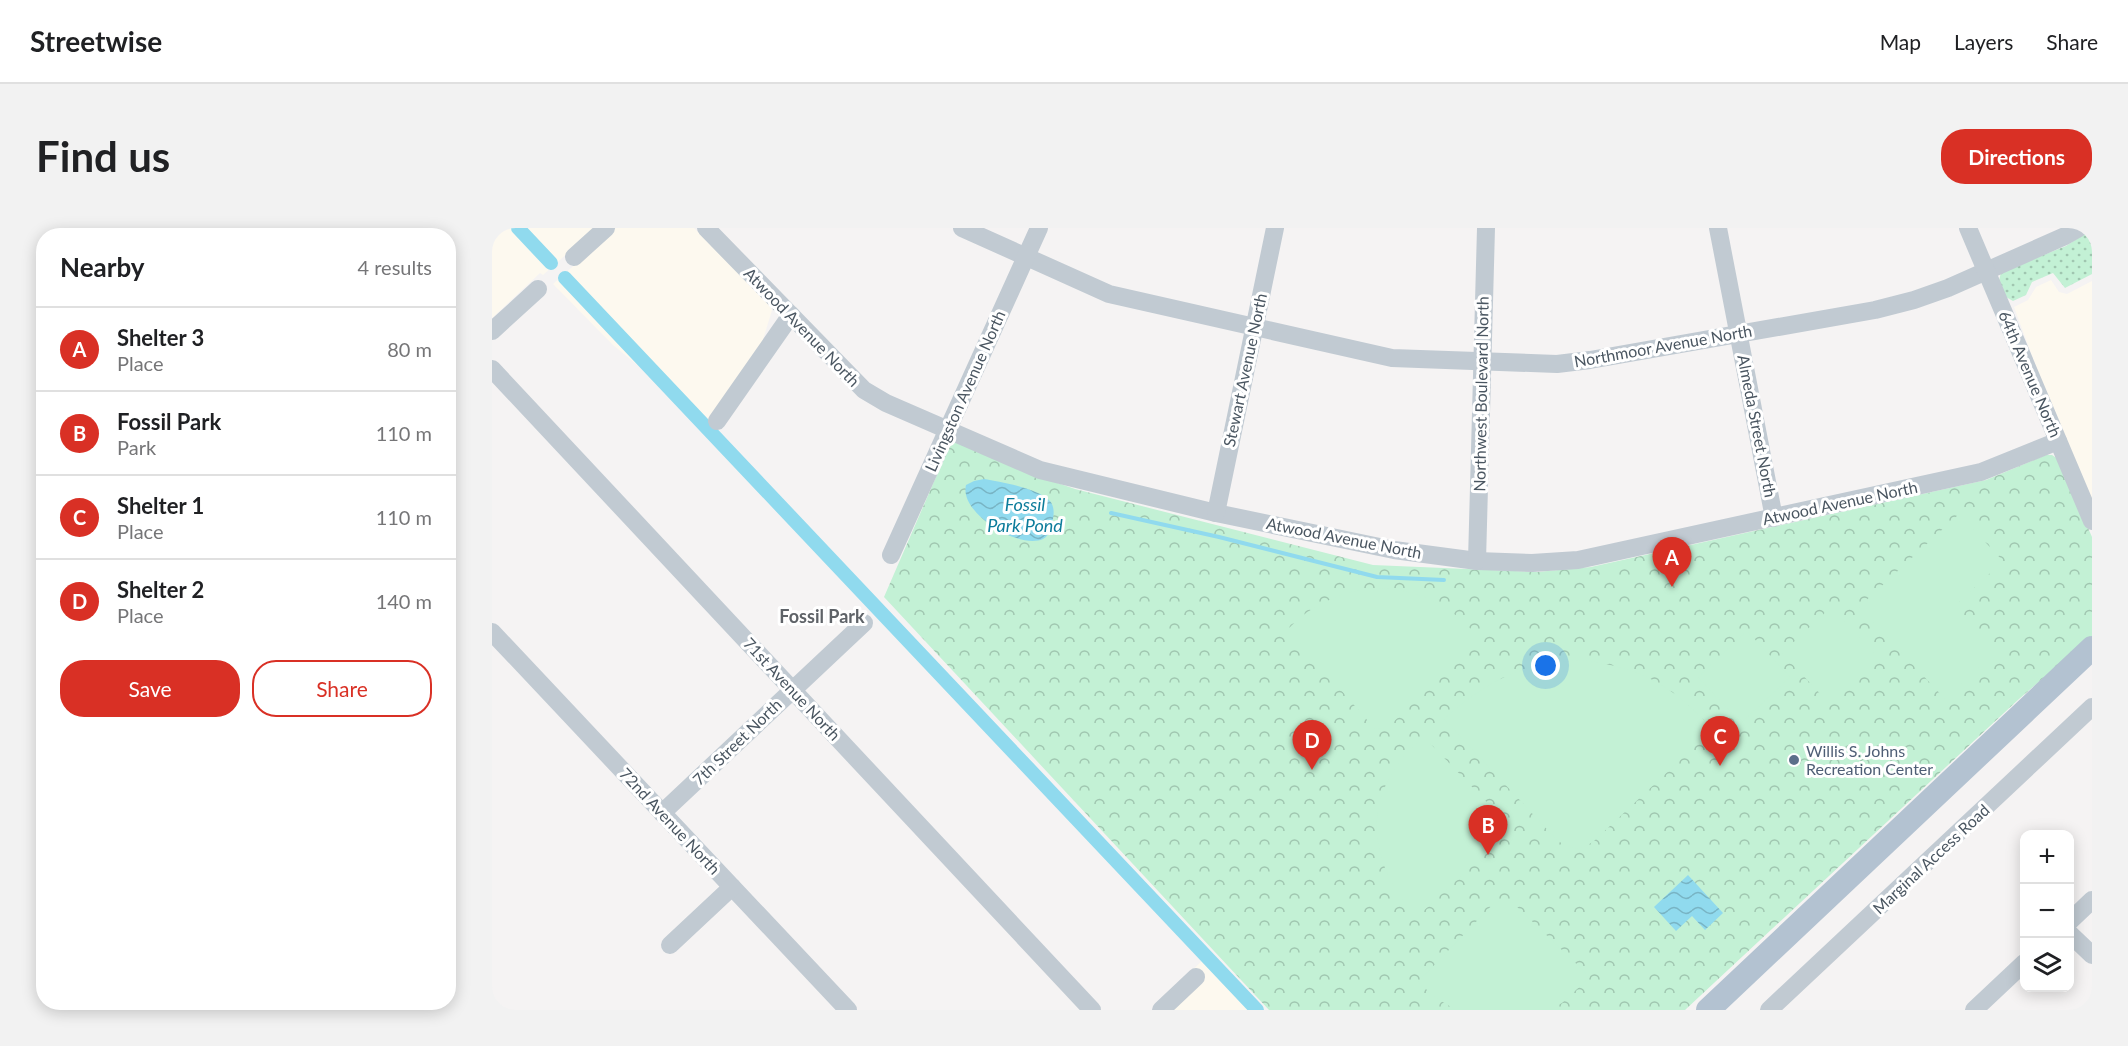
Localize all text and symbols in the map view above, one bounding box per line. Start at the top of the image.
text: Streetwise [30,24,162,58]
text: Map [1880,29,1921,54]
text: Layers [1954,29,2013,54]
text: Share [2046,29,2098,54]
button: Directions [1941,129,2092,184]
text: Find us [36,131,170,181]
text: Nearby [60,251,145,283]
text: 4 results [357,255,432,279]
street label: Atwood Avenue North [741,263,864,390]
street label: Stewart Avenue North [1219,291,1270,448]
street label: Northwest Boulevard North [1469,296,1492,492]
street label: Livingston Avenue North [920,307,1009,474]
street label: 64th Avenue North [1995,308,2066,440]
street label: Northmoor Avenue North [1572,320,1753,371]
text: Shelter 3 [117,324,204,351]
text: A [73,337,86,361]
text: 80 m [387,337,432,361]
text: Place [117,351,164,375]
street label: Almeda Street North [1734,353,1781,499]
text: Fossil Park [117,408,221,435]
text: B [73,421,86,445]
text: 110 m [376,421,432,445]
text: Park [117,435,156,459]
street label: Atwood Avenue North [1761,477,1919,528]
text: Shelter 1 [117,492,204,519]
water label: Fossil Park Pond [987,493,1063,536]
text: C [73,505,86,529]
text: 110 m [376,505,432,529]
street label: Atwood Avenue North [1265,513,1423,562]
text: Place [117,519,164,543]
pin: A [1652,538,1692,587]
text: Shelter 2 [117,576,204,603]
text: D [72,589,87,613]
text: 140 m [376,589,432,613]
text: Place [117,603,164,627]
district label: Fossil Park [779,605,865,627]
street label: 71st Avenue North [740,633,845,744]
your location [1531,651,1560,680]
button: Save [60,660,240,717]
button: Share [252,660,432,717]
street label: 7th Street North [688,695,785,789]
pin: C [1700,716,1740,766]
pin: D [1292,720,1332,770]
place label: Willis S. Johns Recreation Center [1806,741,1933,778]
marker: Willis S. Johns Recreation Center [1787,753,1801,767]
street label: 72nd Avenue North [616,763,725,878]
street label: Marginal Access Road [1869,800,1993,917]
pin: B [1468,806,1508,855]
map controls [2020,830,2074,992]
button: + [2020,830,2074,884]
button: − [2020,884,2074,938]
button: layers [2020,938,2074,992]

